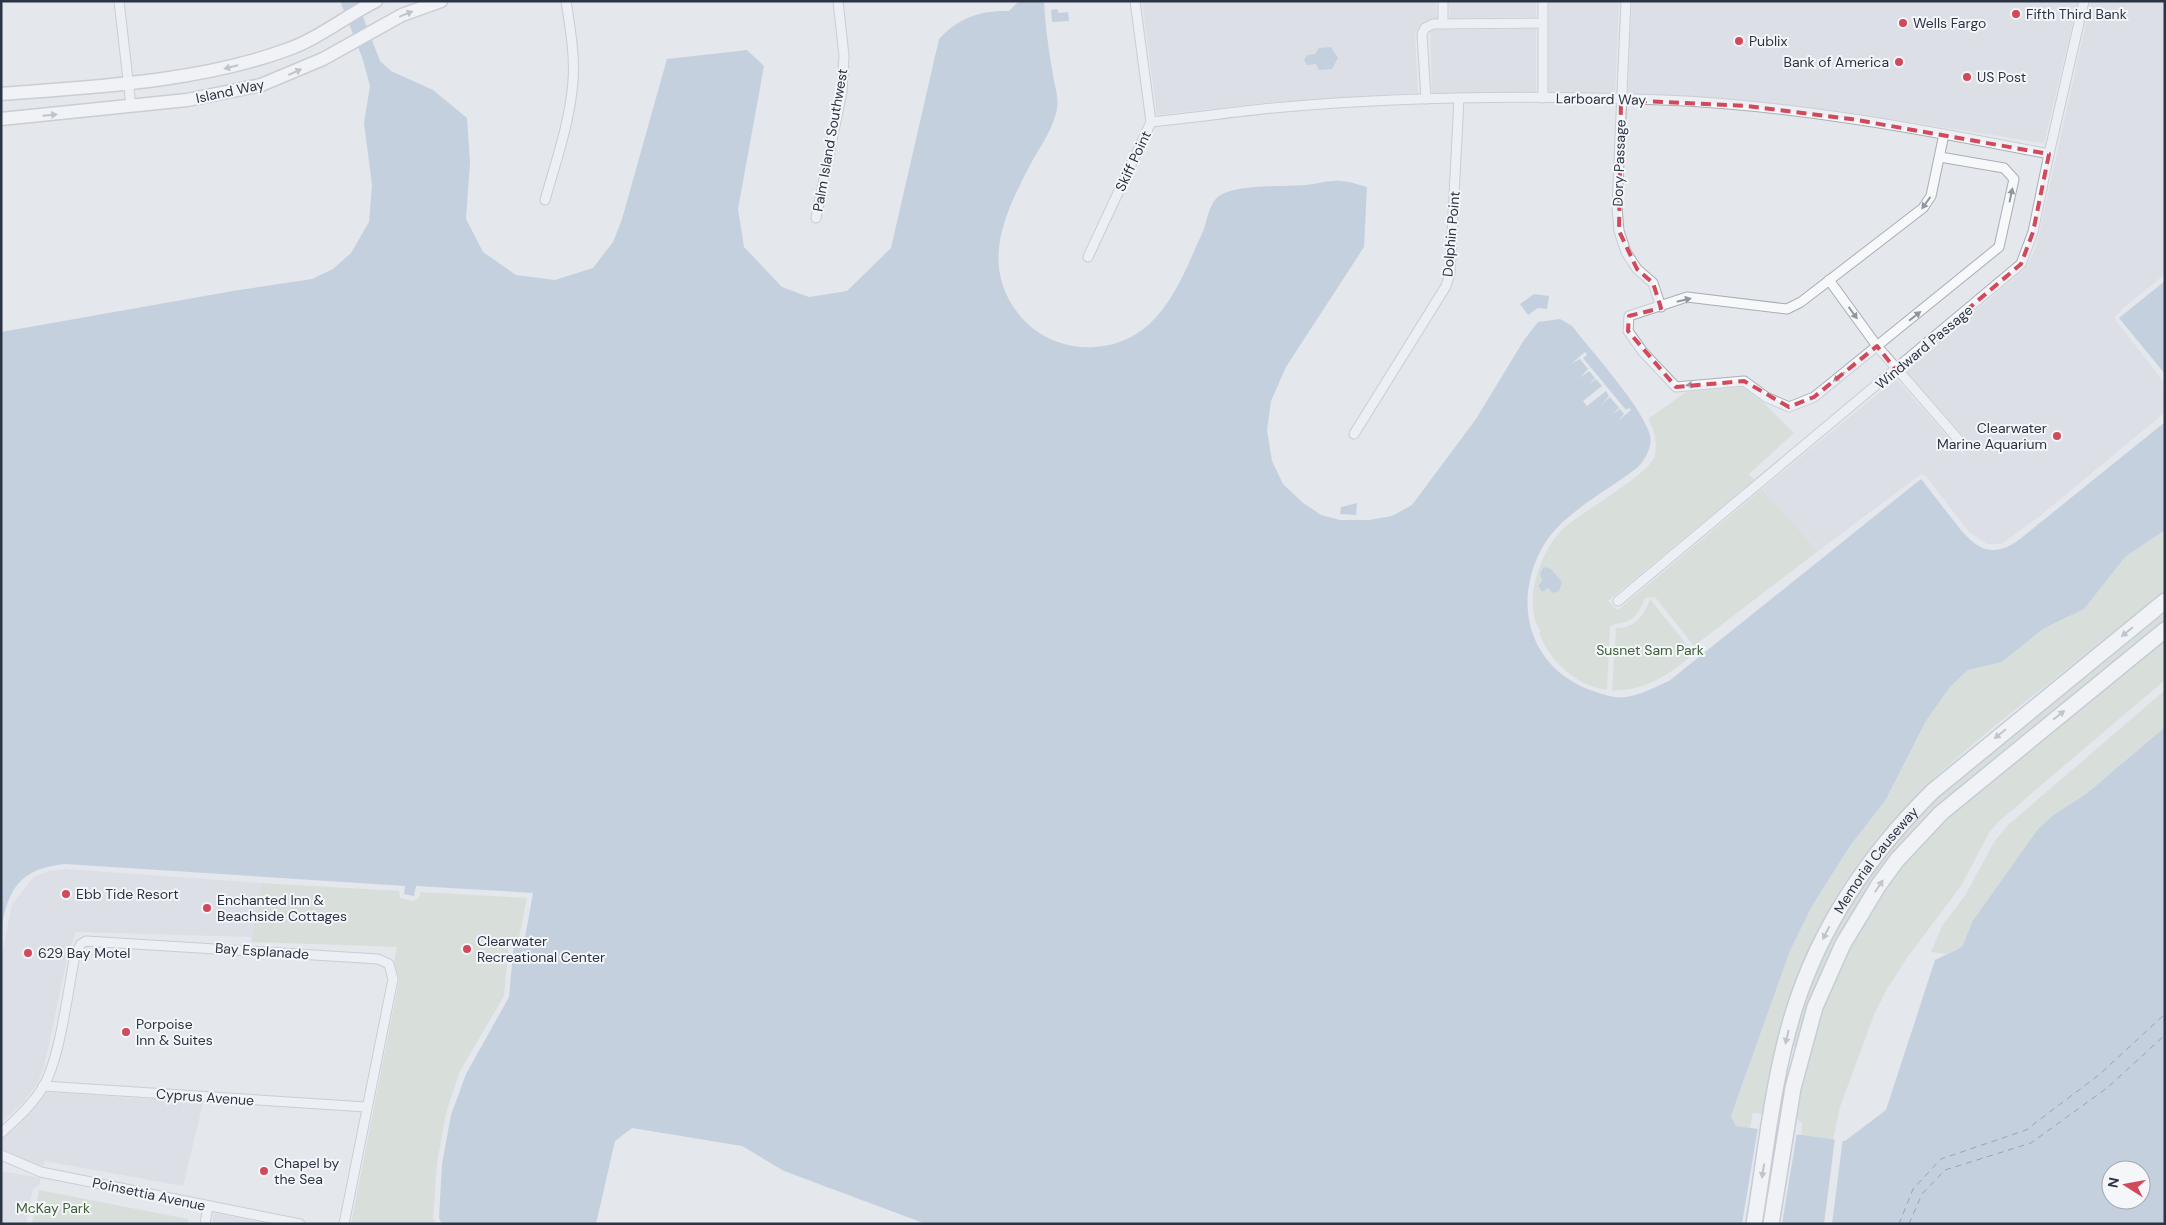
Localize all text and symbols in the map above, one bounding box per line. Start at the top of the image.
place label: Fifth Third Bank [2026,5,2127,23]
marker: Fifth Third Bank [2010,8,2022,20]
one-way arrow [398,10,413,17]
place label: Wells Fargo [1913,14,1986,32]
marker: Wells Fargo [1897,17,1909,29]
place label: Publix [1749,32,1787,50]
marker: Publix [1733,35,1745,47]
place label: Bank of America [1783,53,1889,71]
marker: Bank of America [1893,56,1905,68]
one-way arrow [224,63,239,71]
street label: Palm Island Southwest [809,67,851,213]
one-way arrow [288,68,302,76]
place label: US Post [1977,68,2026,86]
marker: US Post [1961,71,1973,83]
street label: Island Way [194,75,266,107]
street label: Larboard Way [1556,89,1647,109]
one-way arrow [42,111,58,119]
street label: Dory Passage [1608,119,1630,207]
street label: Skiff Point [1111,128,1155,194]
one-way arrow [2007,186,2015,202]
street label: Dolphin Point [1438,190,1464,278]
one-way arrow [1921,196,1931,210]
one-way arrow [1676,296,1691,304]
street label: Windward Passage [1872,301,1976,393]
one-way arrow [1848,306,1858,320]
one-way arrow [1908,310,1921,321]
one-way arrow [1833,371,1846,382]
one-way arrow [1685,382,1701,390]
place label: Clearwater Marine Aquarium [1937,419,2047,453]
marker: Clearwater Marine Aquarium [2051,430,2063,442]
one-way arrow [2121,626,2134,637]
park label: Susnet Sam Park [1596,641,1704,659]
one-way arrow [2052,710,2065,721]
one-way arrow [1995,728,2007,740]
street label: Memorial Causeway [1830,803,1922,917]
one-way arrow [1874,880,1883,893]
place label: Ebb Tide Resort [76,885,179,903]
marker: Ebb Tide Resort [60,888,72,900]
place label: Enchanted Inn & Beachside Cottages [217,891,347,925]
marker: Enchanted Inn & Beachside Cottages [201,902,213,914]
one-way arrow [1822,926,1830,941]
place label: Clearwater Recreational Center [477,932,605,966]
street label: Bay Esplanade [214,939,310,963]
marker: Clearwater Recreational Center [461,943,473,955]
place label: 629 Bay Motel [38,944,130,962]
marker: 629 Bay Motel [22,947,34,959]
place label: Porpoise Inn & Suites [136,1015,213,1049]
marker: Porpoise Inn & Suites [120,1026,132,1038]
one-way arrow [1783,1029,1791,1044]
street label: Cyprus Avenue [155,1085,255,1109]
place label: Chapel by the Sea [274,1154,339,1188]
north arrow [2101,1160,2151,1210]
one-way arrow [1758,1163,1766,1179]
marker: Chapel by the Sea [258,1165,270,1177]
street label: Poinsettia Avenue [91,1173,207,1215]
text: N [2103,1176,2123,1189]
park label: McKay Park [16,1199,90,1217]

